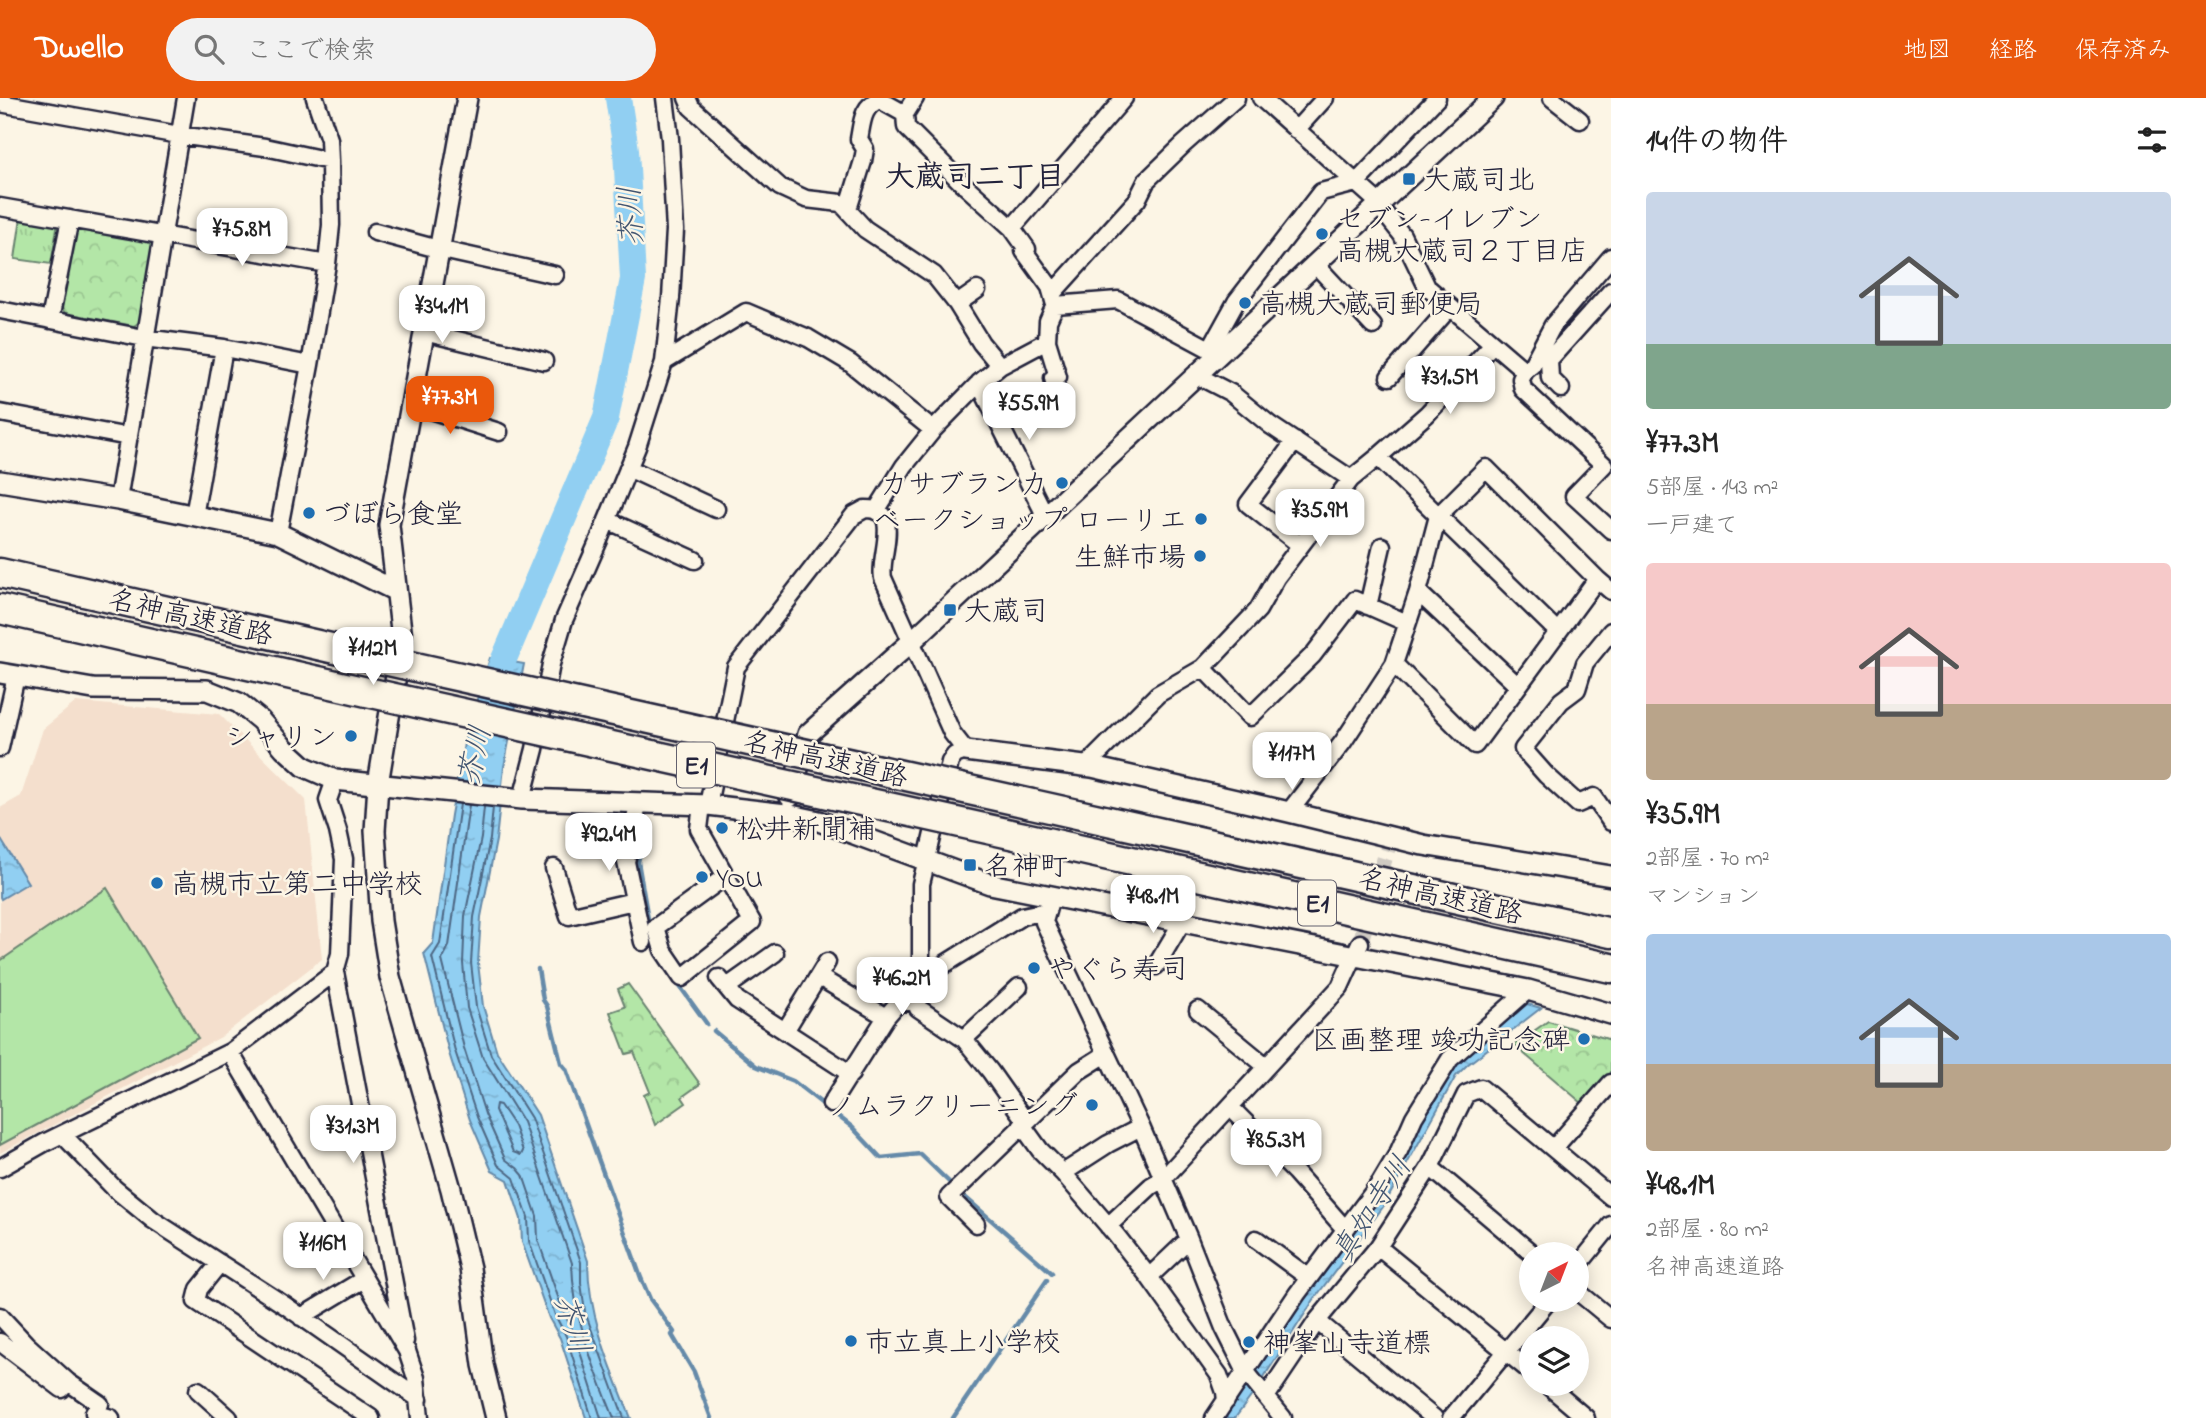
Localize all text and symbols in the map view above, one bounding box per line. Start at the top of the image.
search box [166,18,656,81]
text: Dwello [35,25,124,73]
icon: search [190,30,228,68]
text: ここで検索 [246,33,376,71]
text: 地図 [1903,34,1951,69]
text: 経路 [1989,34,2037,69]
text: 保存済み [2075,34,2171,69]
text: 14件の物件 [1646,121,1788,165]
icon: filters [2133,121,2171,159]
district label: 大蔵司二丁目 [885,157,1065,201]
place label: 大蔵司北 [1423,162,1535,203]
marker: 大蔵司北 [1401,171,1417,187]
water label: 芥川 [609,185,657,247]
place label: セブン-イレブン 高槻大蔵司２丁目店 [1336,201,1588,274]
pin: ¥75.8M [185,208,299,268]
text: ¥75.8M [213,214,271,247]
marker: セブン-イレブン 高槻大蔵司２丁目店 [1314,226,1330,242]
icon: home [1846,238,1972,364]
pin: ¥34.1M [385,286,499,345]
place label: 高槻大蔵司郵便局 [1259,286,1483,327]
text: ¥34.1M [415,291,469,324]
marker: 高槻大蔵司郵便局 [1237,295,1253,311]
pin: ¥31.5M [1393,356,1507,416]
text: ¥31.5M [1421,362,1479,395]
pin: ¥77.3M [393,376,507,436]
text: ¥77.3M [422,382,478,415]
pin: ¥55.9M [972,382,1086,442]
text: ¥55.9M [999,388,1059,421]
text: ¥77.3M [1646,423,1719,467]
place label: カサブランカ [880,466,1048,507]
text: 5部屋 · 143 m² [1646,472,1778,505]
marker: カサブランカ [1054,475,1070,491]
pin: ¥35.9M [1263,490,1377,549]
text: ¥35.9M [1291,495,1349,528]
place label: づぼら食堂 [323,496,463,537]
place label: ベークショップ ローリエ [873,502,1187,543]
marker: づぼら食堂 [301,505,317,521]
text: 一戸建て [1646,510,1738,543]
marker: ベークショップ ローリエ [1193,511,1209,527]
place label: 生鮮市場 [1074,539,1186,580]
marker: 生鮮市場 [1192,548,1208,564]
street label: 名神高速道路 [104,581,277,658]
place label: 大蔵司 [964,593,1048,634]
marker: 大蔵司 [942,602,958,618]
icon: home [1846,609,1972,735]
pin: ¥112M [324,628,422,687]
text: ¥112M [349,633,398,666]
place label: シャリン [225,719,337,760]
water label: 芥川 [449,721,505,790]
street label: 名神高速道路 [739,723,912,800]
marker: シャリン [343,728,359,744]
pin: ¥117M [1243,732,1341,792]
text: ¥117M [1268,738,1316,771]
road number: E1 [677,743,715,788]
text: ¥35.9M [1646,794,1721,838]
place label: 松井新聞補 [736,811,876,852]
pin: ¥92.4M [552,814,666,873]
text: ¥92.4M [581,819,637,852]
marker: 松井新聞補 [714,820,730,836]
text: 2部屋 · 70 m² [1646,843,1770,876]
place label: 名神町 [984,848,1068,889]
marker: 名神町 [962,857,978,873]
place label: YOU [716,860,763,901]
street label: 名神高速道路 [1354,860,1527,937]
place label: 高槻市立第二中学校 [171,866,423,907]
marker: YOU [694,869,710,885]
marker: 高槻市立第二中学校 [149,875,165,891]
pin: ¥48.1M [1096,876,1210,935]
road number: E1 [1298,880,1336,926]
text: ¥48.1M [1126,881,1180,914]
text: マンション [1646,881,1760,914]
place label: やぐら寿司 [1048,951,1188,992]
pin: ¥46.2M [845,958,959,1017]
marker: やぐら寿司 [1026,960,1042,976]
text: ¥46.2M [873,963,931,996]
icon: home [1846,980,1972,1106]
place label: 区画整理 竣功記念碑 [1311,1022,1570,1063]
marker: 区画整理 竣功記念碑 [1576,1031,1592,1047]
place label: ノムラクリーニング [827,1088,1078,1129]
marker: ノムラクリーニング [1084,1097,1100,1113]
pin: ¥31.3M [296,1105,410,1165]
text: ¥31.3M [326,1111,380,1144]
pin: ¥85.3M [1219,1119,1333,1179]
text: ¥85.3M [1247,1125,1305,1158]
water label: 真如寺川 [1322,1148,1425,1273]
text: ¥48.1M [1646,1165,1715,1209]
text: 2部屋 · 80 m² [1646,1214,1769,1247]
pin: ¥116M [274,1222,372,1282]
text: ¥116M [299,1228,347,1261]
north arrow [1519,1242,1589,1312]
map controls [1519,1242,1589,1396]
text: 名神高速道路 [1646,1252,1784,1285]
water label: 芥川 [540,1290,600,1360]
place label: 市立真上小学校 [865,1324,1061,1365]
place label: 神峯山寺道標 [1263,1325,1431,1366]
button: layers [1519,1326,1589,1396]
marker: 市立真上小学校 [843,1333,859,1349]
marker: 神峯山寺道標 [1241,1334,1257,1350]

